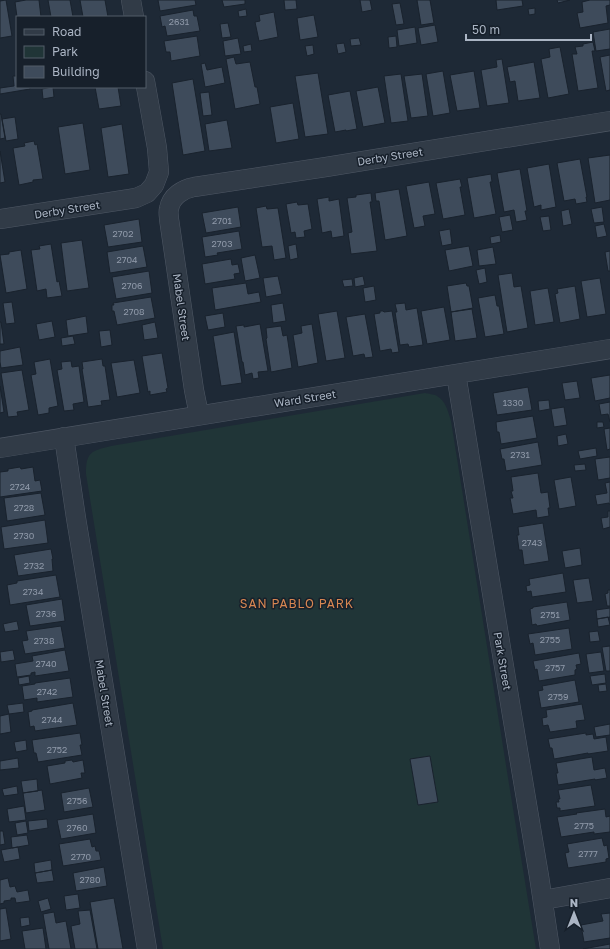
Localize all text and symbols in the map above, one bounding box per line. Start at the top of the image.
legend [16,16,146,88]
house number: 2631 [169,16,190,27]
scale bar [466,16,591,42]
text: 50 m [472,22,500,37]
text: Road [52,24,81,39]
text: Park [52,44,78,59]
text: Building [52,64,100,79]
street label: Derby Street [356,144,424,168]
street label: Derby Street [33,197,101,221]
house number: 2701 [212,215,233,226]
house number: 2702 [113,228,133,239]
house number: 2703 [212,238,232,249]
house number: 2704 [116,254,138,265]
street label: Mabel Street [171,273,193,341]
house number: 2706 [121,280,143,291]
house number: 2708 [123,306,145,317]
street label: Ward Street [273,387,337,409]
house number: 1330 [503,397,524,408]
house number: 2731 [510,449,530,460]
house number: 2724 [10,481,31,492]
house number: 2728 [14,502,34,513]
house number: 2730 [14,530,35,541]
house number: 2743 [522,537,542,548]
house number: 2732 [24,560,44,571]
house number: 2734 [23,586,44,597]
district label: SAN PABLO PARK [240,596,354,611]
house number: 2736 [36,608,56,619]
house number: 2751 [540,609,560,620]
street label: Park Street [491,631,515,691]
house number: 2755 [540,634,560,645]
house number: 2738 [34,635,54,646]
house number: 2740 [35,658,57,669]
street label: Mabel Street [93,659,117,727]
house number: 2757 [545,662,565,673]
house number: 2742 [37,686,57,697]
house number: 2759 [548,691,568,702]
house number: 2744 [42,714,63,725]
house number: 2752 [47,744,67,755]
house number: 2756 [67,795,87,806]
house number: 2775 [574,820,594,831]
house number: 2760 [66,822,88,833]
house number: 2777 [578,848,598,859]
house number: 2770 [71,851,92,862]
house number: 2780 [79,874,101,885]
north arrow [554,893,594,933]
text: N [570,896,578,909]

